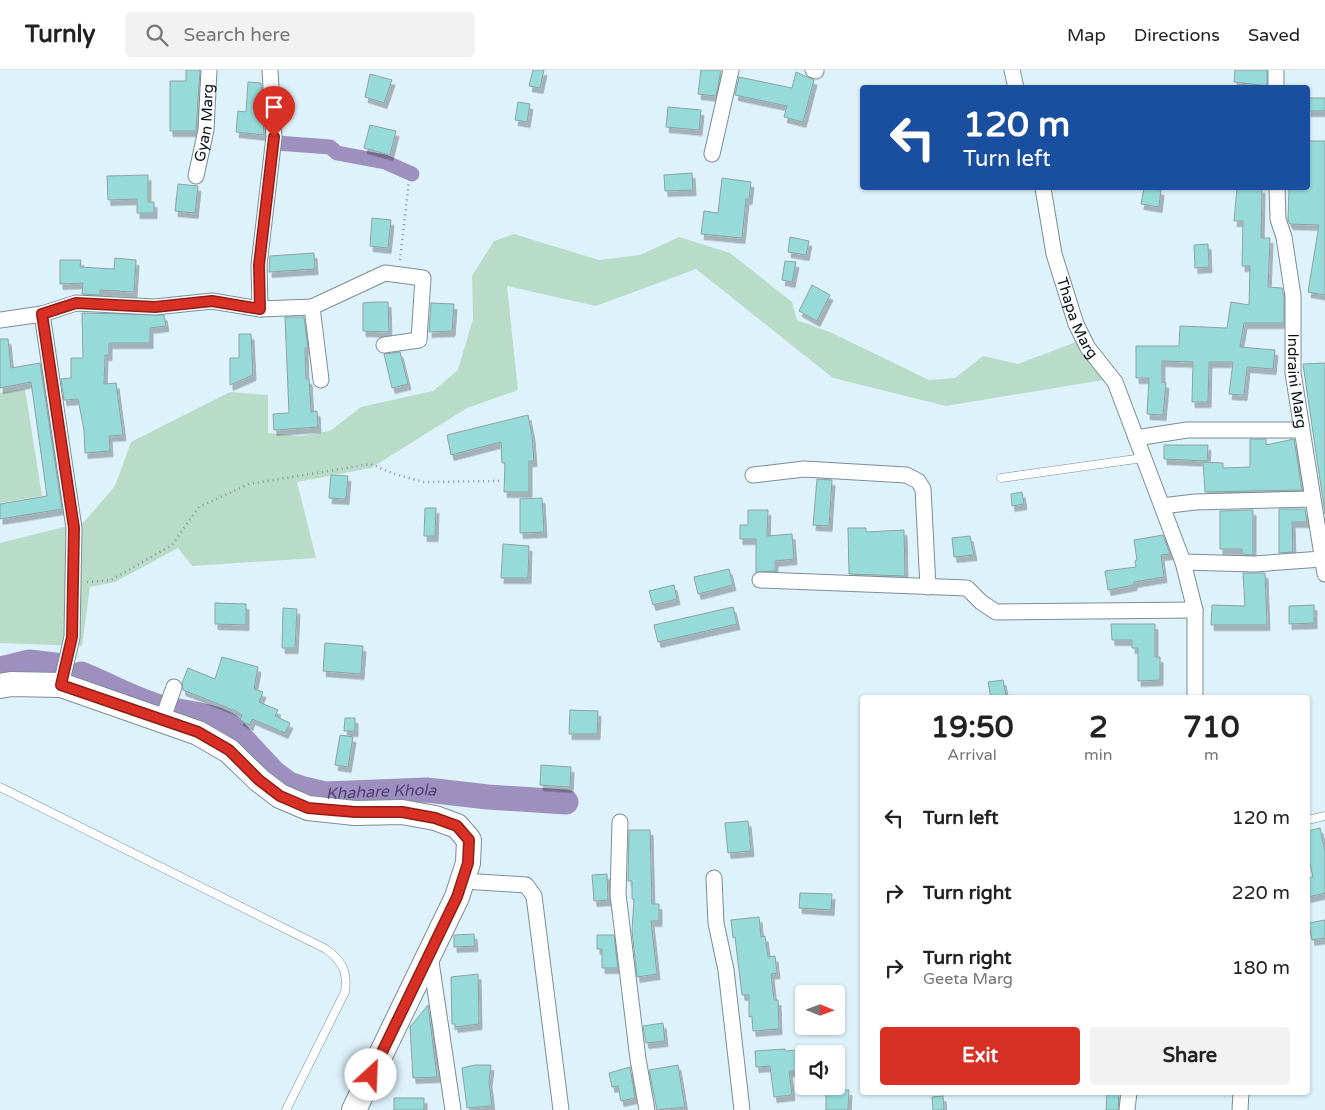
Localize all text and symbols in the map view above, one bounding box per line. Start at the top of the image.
search box [125,12,475,57]
text: Turnly [25,20,95,49]
icon: search [143,21,171,49]
text: Search here [183,24,290,46]
text: Map [1067,24,1106,46]
text: Directions [1134,24,1220,46]
text: Saved [1248,24,1300,46]
street label: Gyan Marg [190,83,217,164]
pin [253,86,295,137]
icon: arrive [260,93,288,121]
text: 120 m [963,104,1070,146]
icon: left [880,105,945,170]
text: Turn left [963,146,1051,172]
street label: Thapa Marg [1053,275,1102,362]
street label: Indraini Marg [1284,334,1311,430]
text: 19:50 [930,709,1014,746]
text: 2 [1089,709,1108,746]
text: 710 [1183,709,1240,746]
text: Arrival [947,745,997,765]
text: min [1084,745,1113,765]
text: m [1204,745,1219,765]
water label: Khahare Khola [325,780,438,804]
icon: left [880,804,908,832]
text: Turn left [923,807,999,829]
text: 120 m [1232,807,1290,829]
icon: right [880,879,908,907]
text: Turn right [923,882,1011,904]
text: 220 m [1232,882,1290,904]
text: Turn right [923,947,1011,969]
icon: right [880,954,908,982]
text: 180 m [1232,957,1290,979]
text: Geeta Marg [923,969,1013,989]
north arrow [795,985,845,1035]
map controls [795,985,845,1095]
button: Exit [880,1027,1080,1085]
button: Share [1090,1027,1290,1085]
button: sound [795,1045,845,1095]
position arrow [344,1048,396,1100]

